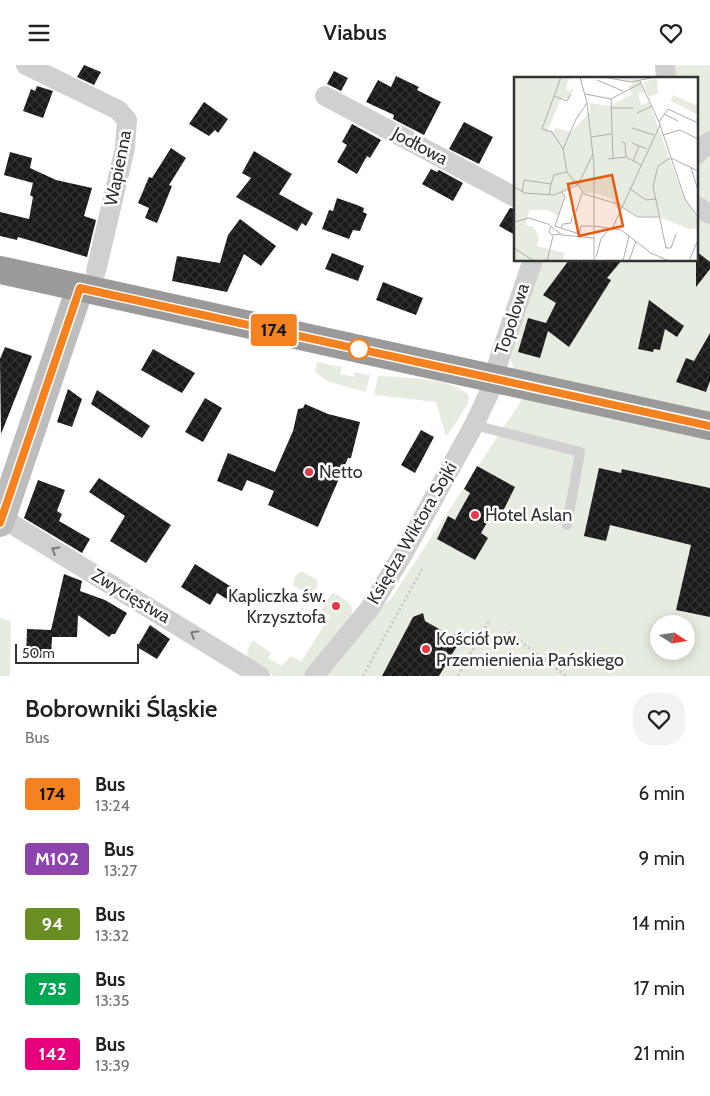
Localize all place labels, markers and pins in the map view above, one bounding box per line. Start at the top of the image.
unlabelled marker [348,338,370,360]
place label: Netto [319,461,363,483]
marker: Netto [303,466,315,478]
place label: Hotel Aslan [485,504,572,526]
marker: Hotel Aslan [469,509,481,521]
place label: Kapliczka św. Krzysztofa [228,585,326,628]
marker: Kapliczka św. Krzysztofa [330,600,342,612]
place label: Kościół pw. Przemienienia Pańskiego [436,628,624,671]
marker: Kościół pw. Przemienienia Pańskiego [420,643,432,655]

